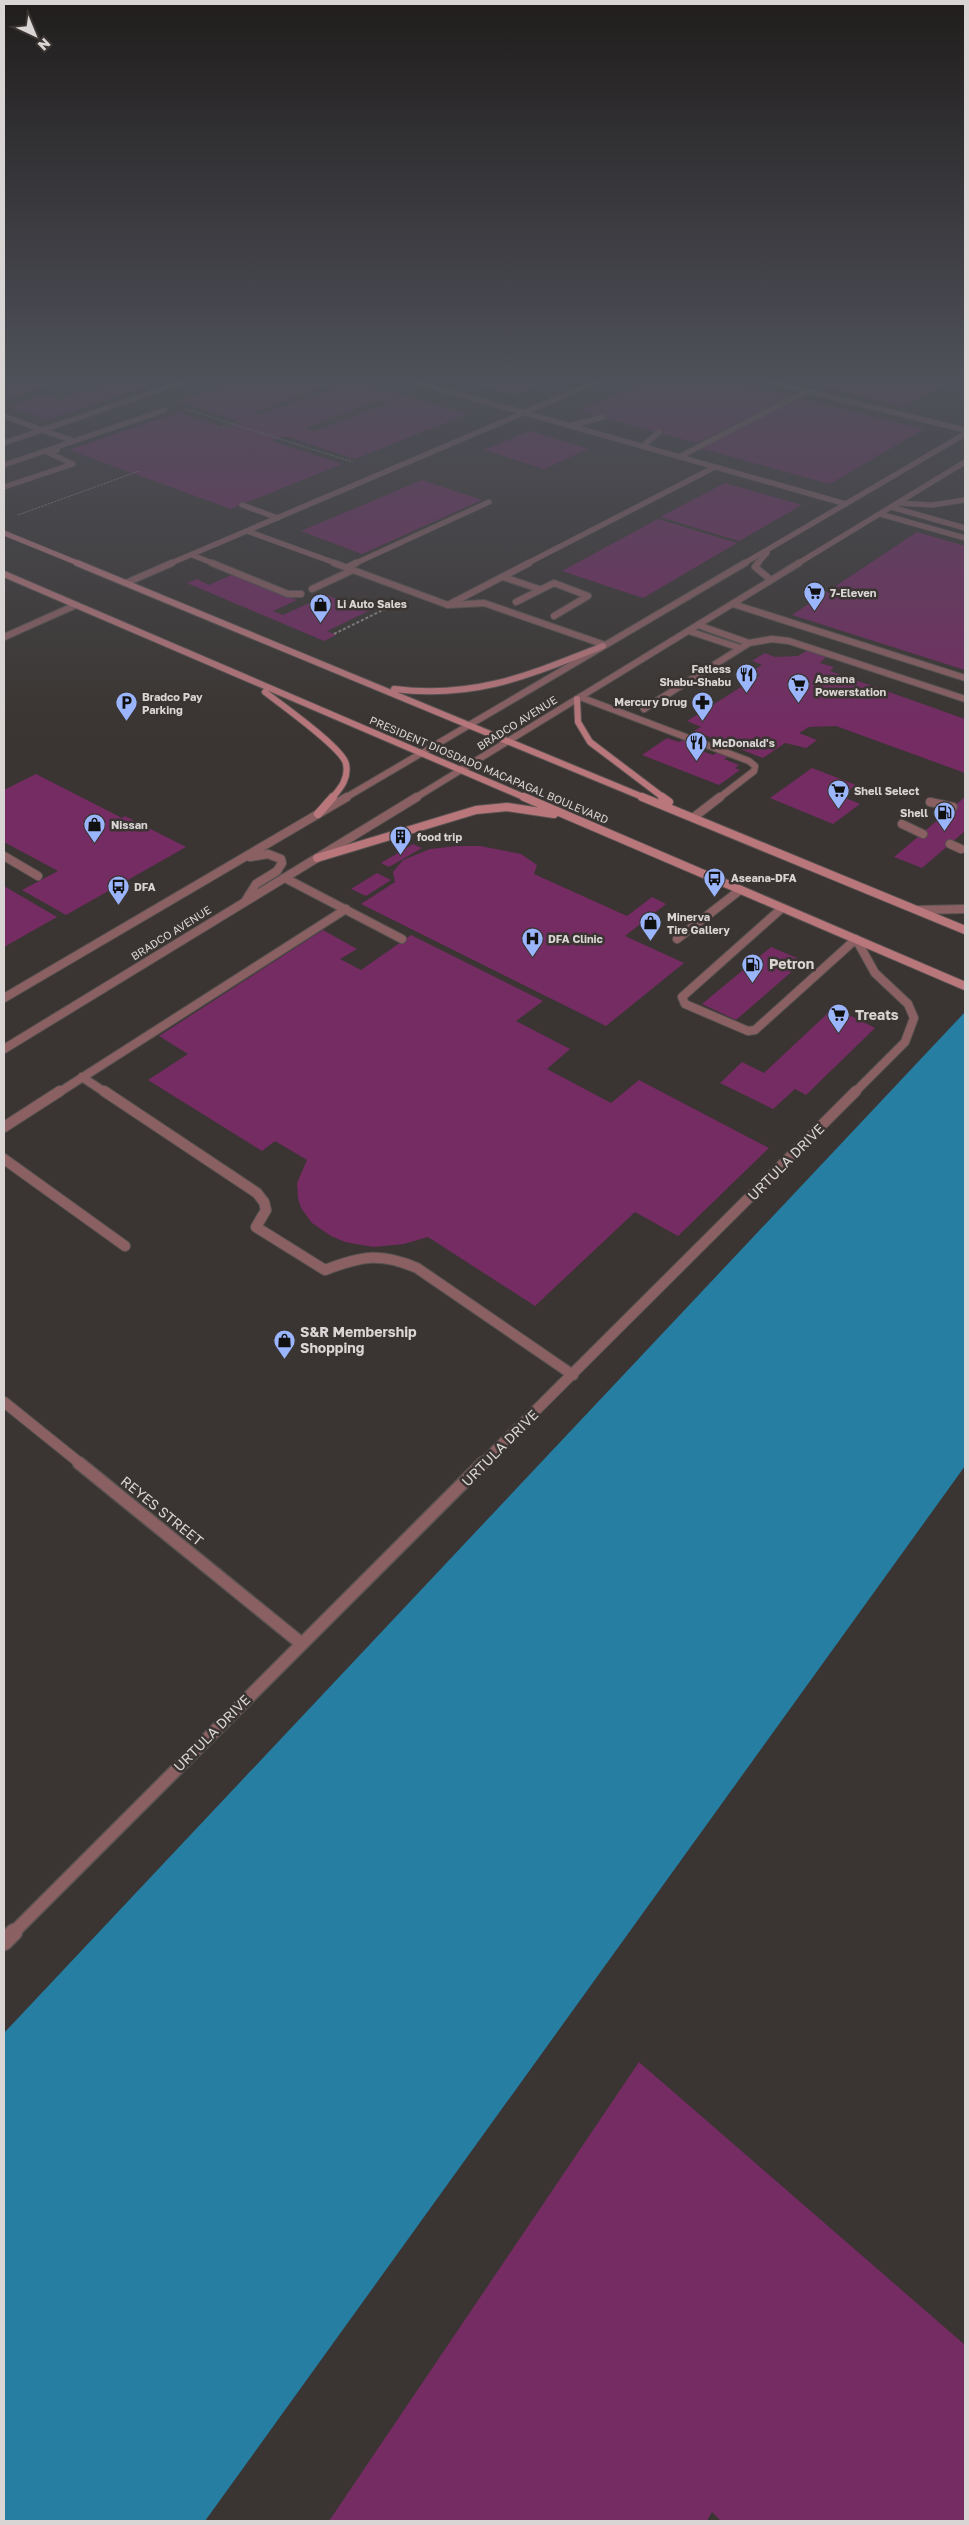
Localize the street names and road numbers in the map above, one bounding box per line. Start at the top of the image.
street label: BRADCO AVENUE [474,693,559,752]
street label: PRESIDENT DIOSDADO MACAPAGAL BOULEVARD [368,713,611,826]
street label: BRADCO AVENUE [128,903,213,962]
street label: URTULA DRIVE [744,1120,828,1204]
street label: URTULA DRIVE [458,1406,542,1490]
street label: REYES STREET [118,1472,207,1549]
street label: URTULA DRIVE [170,1691,254,1775]

